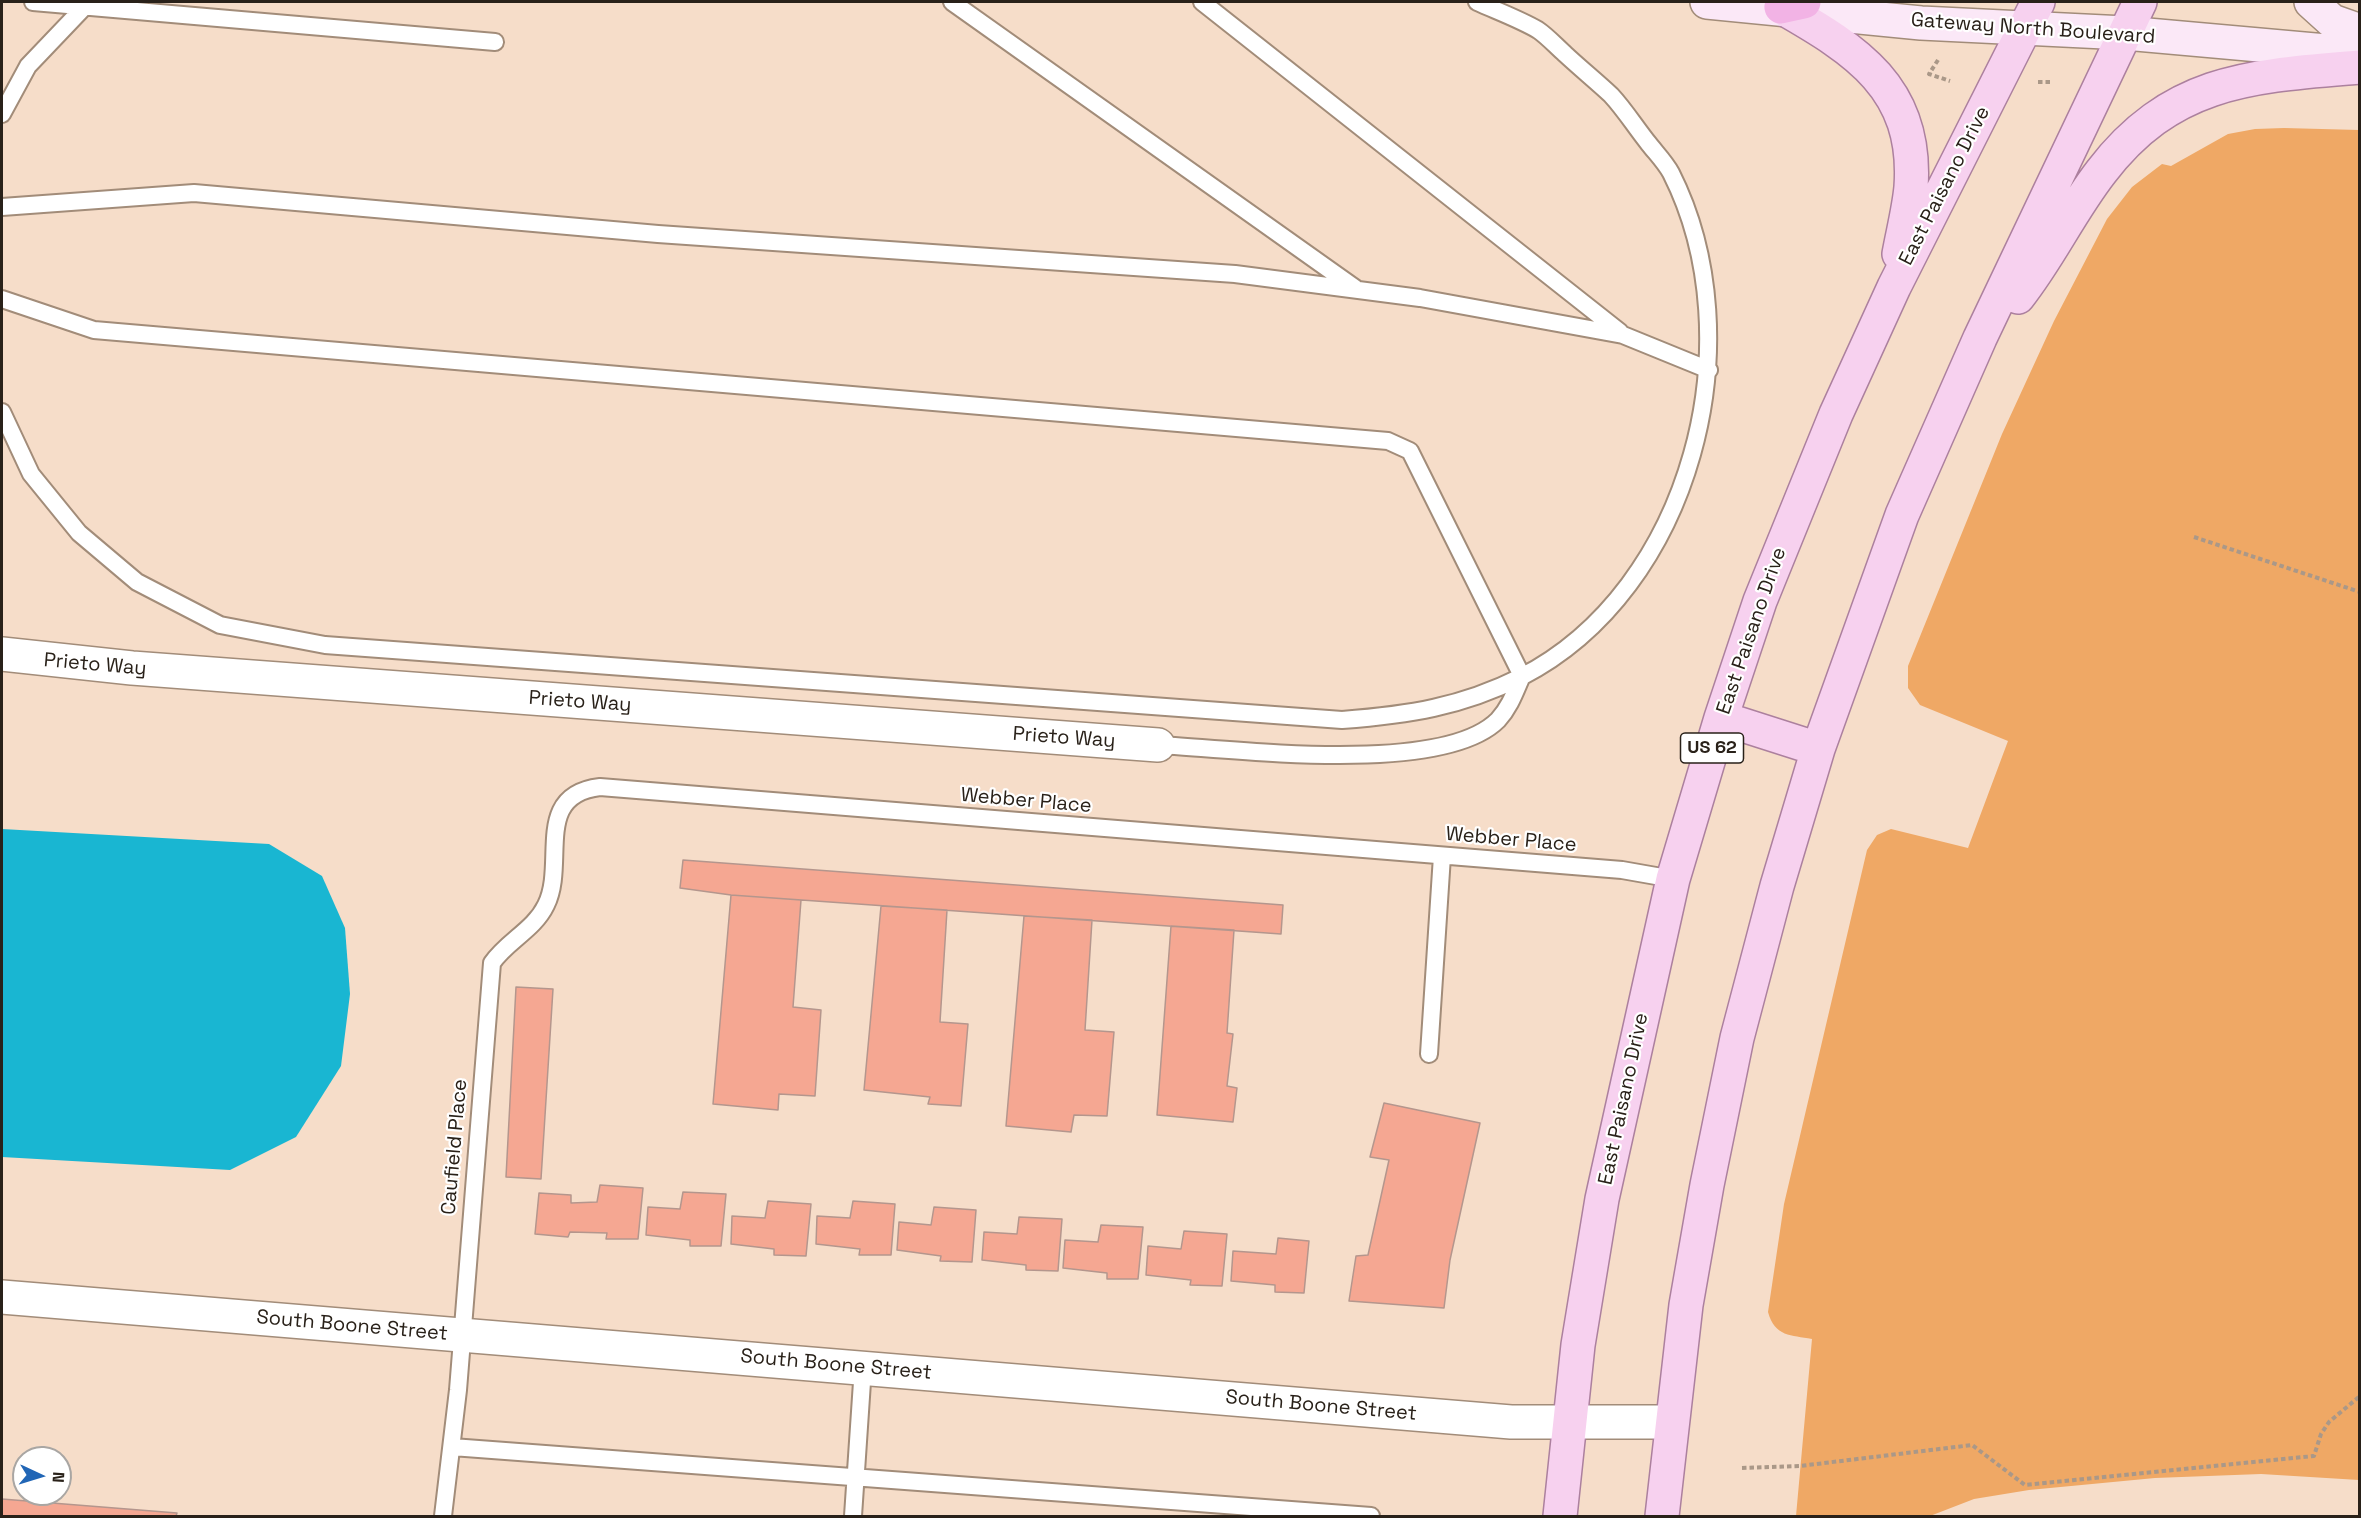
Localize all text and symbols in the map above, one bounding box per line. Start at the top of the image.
street label: Gateway North Boulevard [1910,8,2156,50]
street label: East Paisano Drive [1895,103,1995,269]
street label: East Paisano Drive [1712,544,1792,718]
street label: Prieto Way [43,649,147,681]
street label: Prieto Way [528,686,632,718]
street label: Prieto Way [1012,722,1116,754]
road number: US 62 [1680,733,1744,763]
street label: Webber Place [960,783,1092,819]
street label: Webber Place [1445,822,1577,858]
street label: East Paisano Drive [1594,1011,1654,1187]
street label: Caufield Place [437,1078,473,1216]
street label: South Boone Street [255,1306,449,1346]
street label: South Boone Street [739,1345,933,1385]
street label: South Boone Street [1224,1386,1418,1426]
north arrow [12,1446,72,1506]
text: N [48,1471,69,1483]

